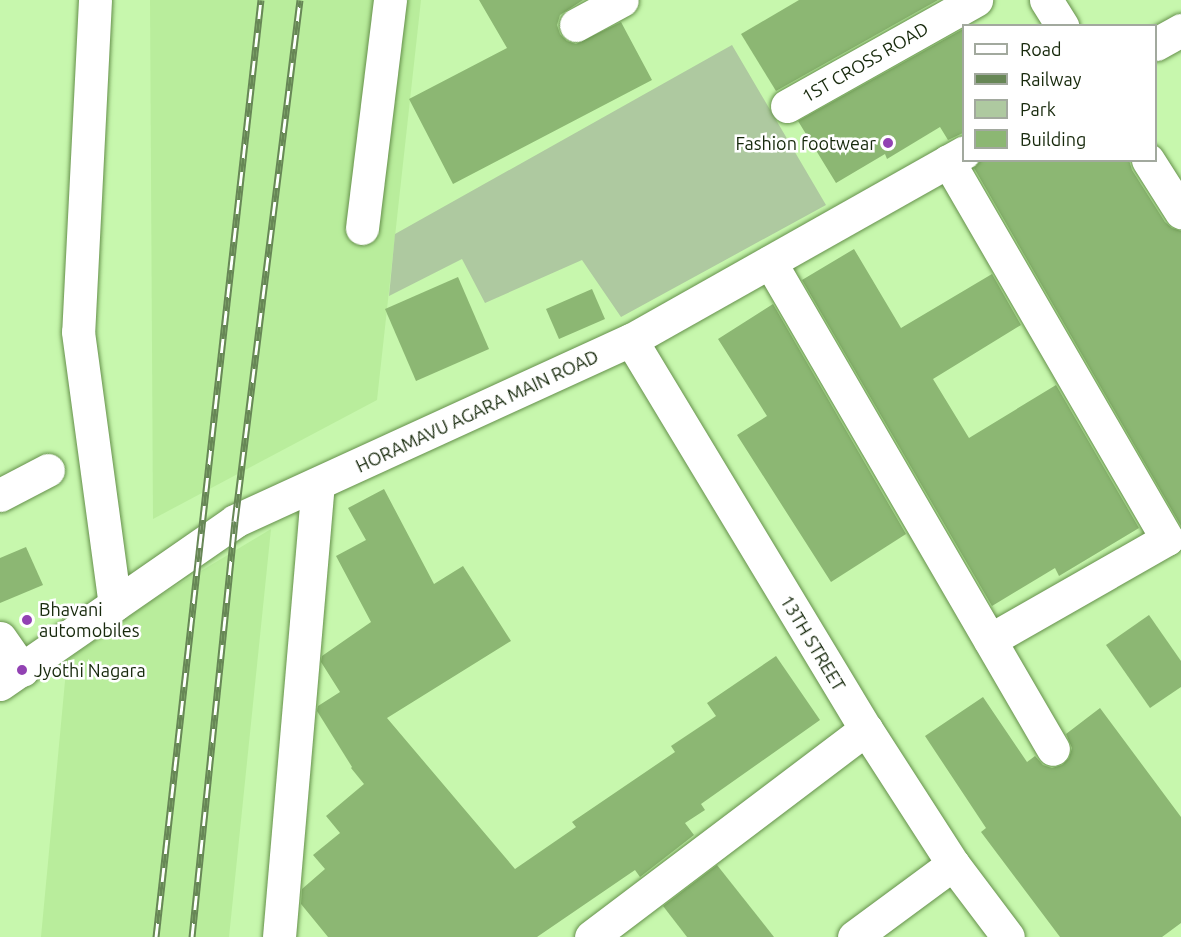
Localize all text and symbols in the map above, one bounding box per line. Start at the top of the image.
street label: 1ST CROSS ROAD [798,17,932,107]
legend [962,24,1157,162]
text: Road [1020,39,1062,59]
text: Railway [1020,69,1081,89]
text: Park [1020,99,1056,119]
text: Building [1020,129,1086,149]
place label: Fashion footwear [736,132,876,154]
marker: Fashion footwear [881,136,895,150]
street label: HORAMAVU AGARA MAIN ROAD [352,345,602,477]
street label: 13TH STREET [776,591,850,695]
place label: Bhavani automobiles [39,599,140,642]
marker: Bhavani automobiles [20,613,34,627]
place label: Jyothi Nagara [34,659,146,681]
marker: Jyothi Nagara [15,663,29,677]

